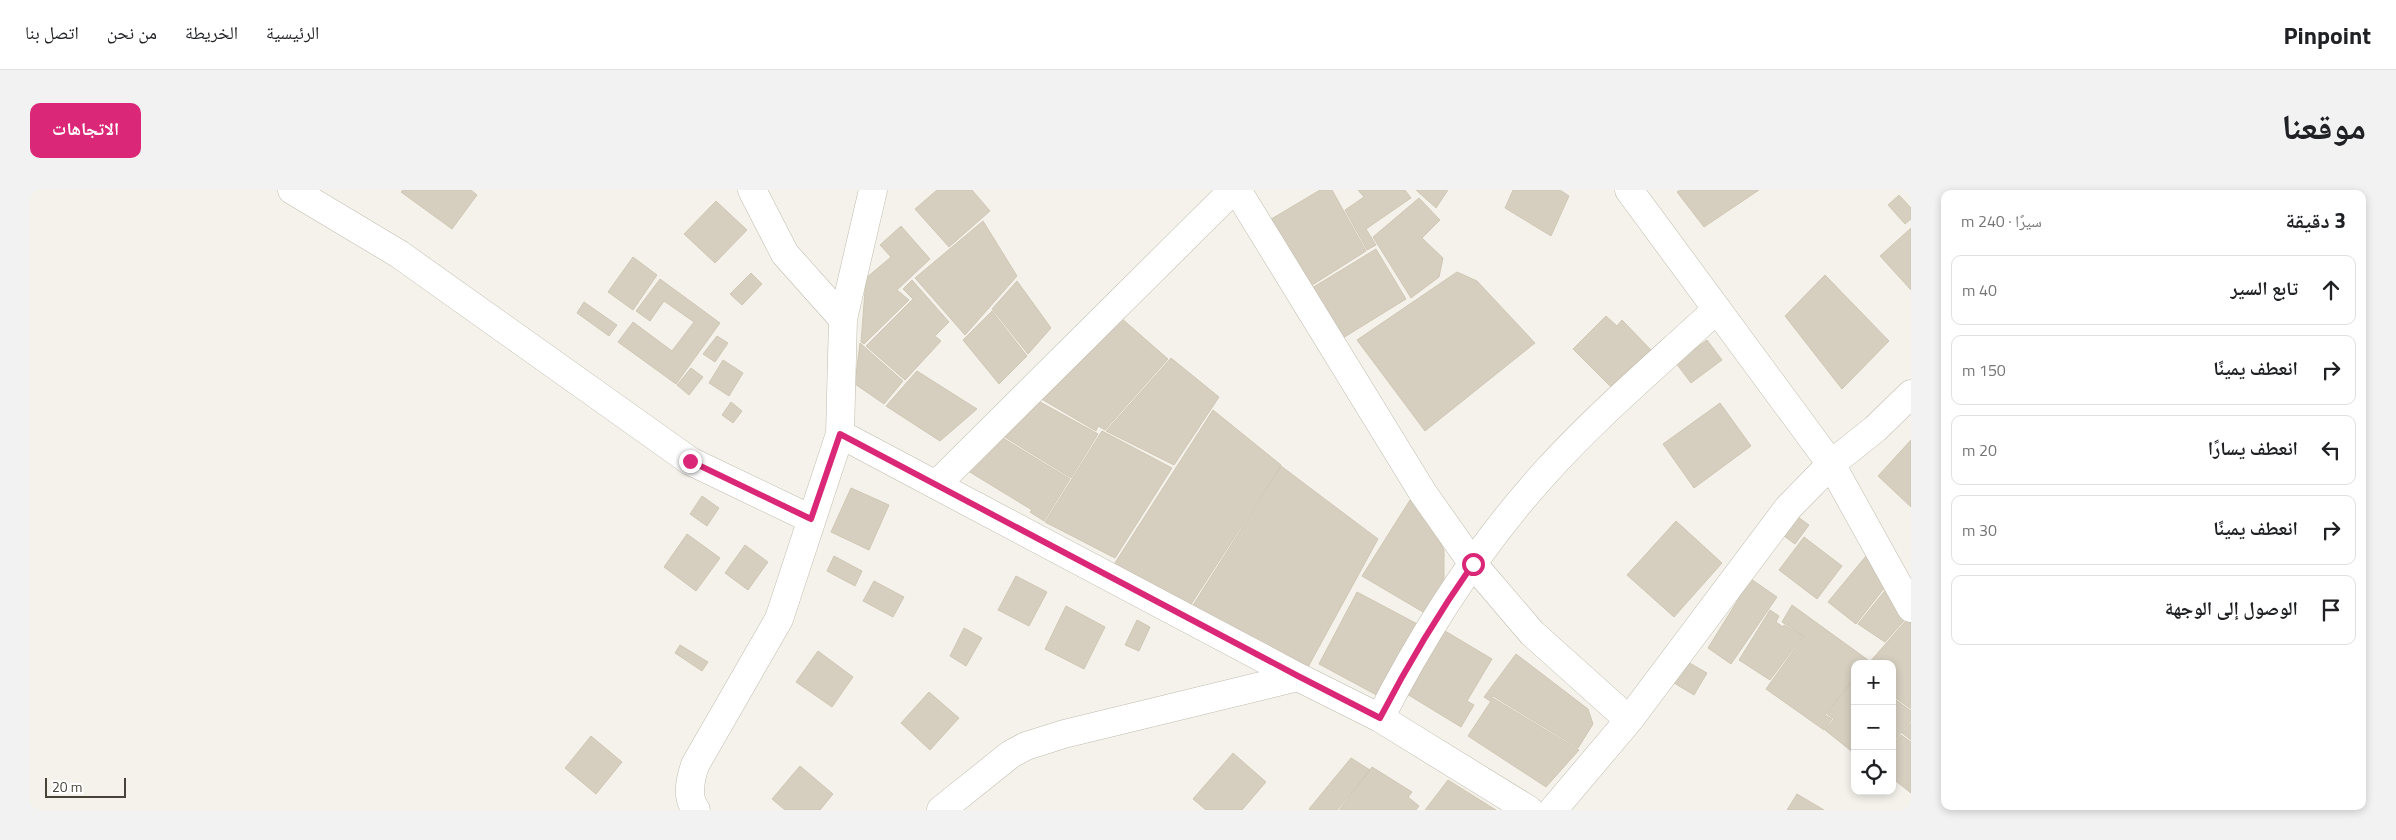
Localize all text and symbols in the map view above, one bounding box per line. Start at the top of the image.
text: Pinpoint [2283,17,2371,53]
text: اتصل بنا [25,19,79,46]
text: من نحن [107,19,157,46]
text: الخريطة [185,19,238,46]
text: الرئيسية [266,19,319,46]
text: موقعنا [2281,99,2366,153]
button: الاتجاهات [30,103,141,158]
text: 3 دقيقة [2286,204,2346,236]
text: سيرًا · 240 m [1961,209,2042,233]
text: تابع السير [2230,273,2298,302]
icon: ahead [2317,276,2345,304]
text: 40 m [1962,278,1997,302]
text: انعطف يمينًا [2213,353,2298,382]
icon: right [2317,356,2345,384]
text: 150 m [1962,358,2006,382]
text: انعطف يسارًا [2208,433,2298,462]
icon: left [2317,436,2345,464]
text: 20 m [1962,438,1997,462]
route end [679,450,702,473]
text: انعطف يمينًا [2213,513,2298,542]
icon: right [2317,516,2345,544]
text: 30 m [1962,518,1997,542]
route start [1462,553,1485,576]
text: الوصول إلى الوجهة [2165,593,2298,622]
icon: arrive [2317,596,2345,624]
map controls [1851,660,1896,795]
button: + [1851,660,1896,705]
button: − [1851,705,1896,750]
button: locate [1851,750,1896,795]
scale bar [45,775,126,798]
text: 20 m [52,776,82,797]

